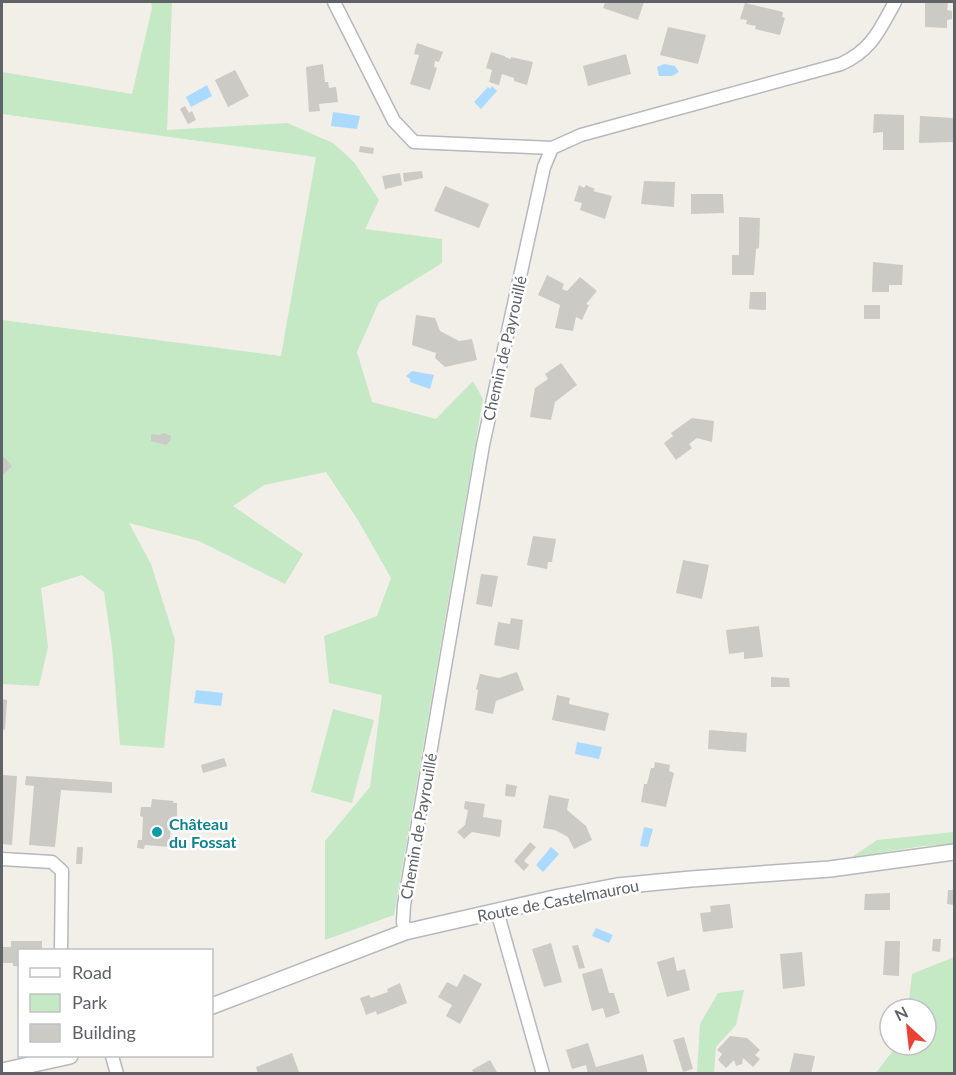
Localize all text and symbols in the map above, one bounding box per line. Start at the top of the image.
street label: Chemin de Payrouillé [478,274,530,422]
street label: Chemin de Payrouillé [396,751,440,901]
place label: Château du Fossat [169,814,237,851]
marker: Château du Fossat [150,825,164,839]
street label: Route de Castelmaurou [476,875,640,925]
legend [18,949,213,1057]
text: Road [72,961,112,983]
text: Park [72,991,108,1013]
north arrow [878,997,938,1057]
text: N [891,1002,911,1024]
text: Building [72,1021,136,1043]

